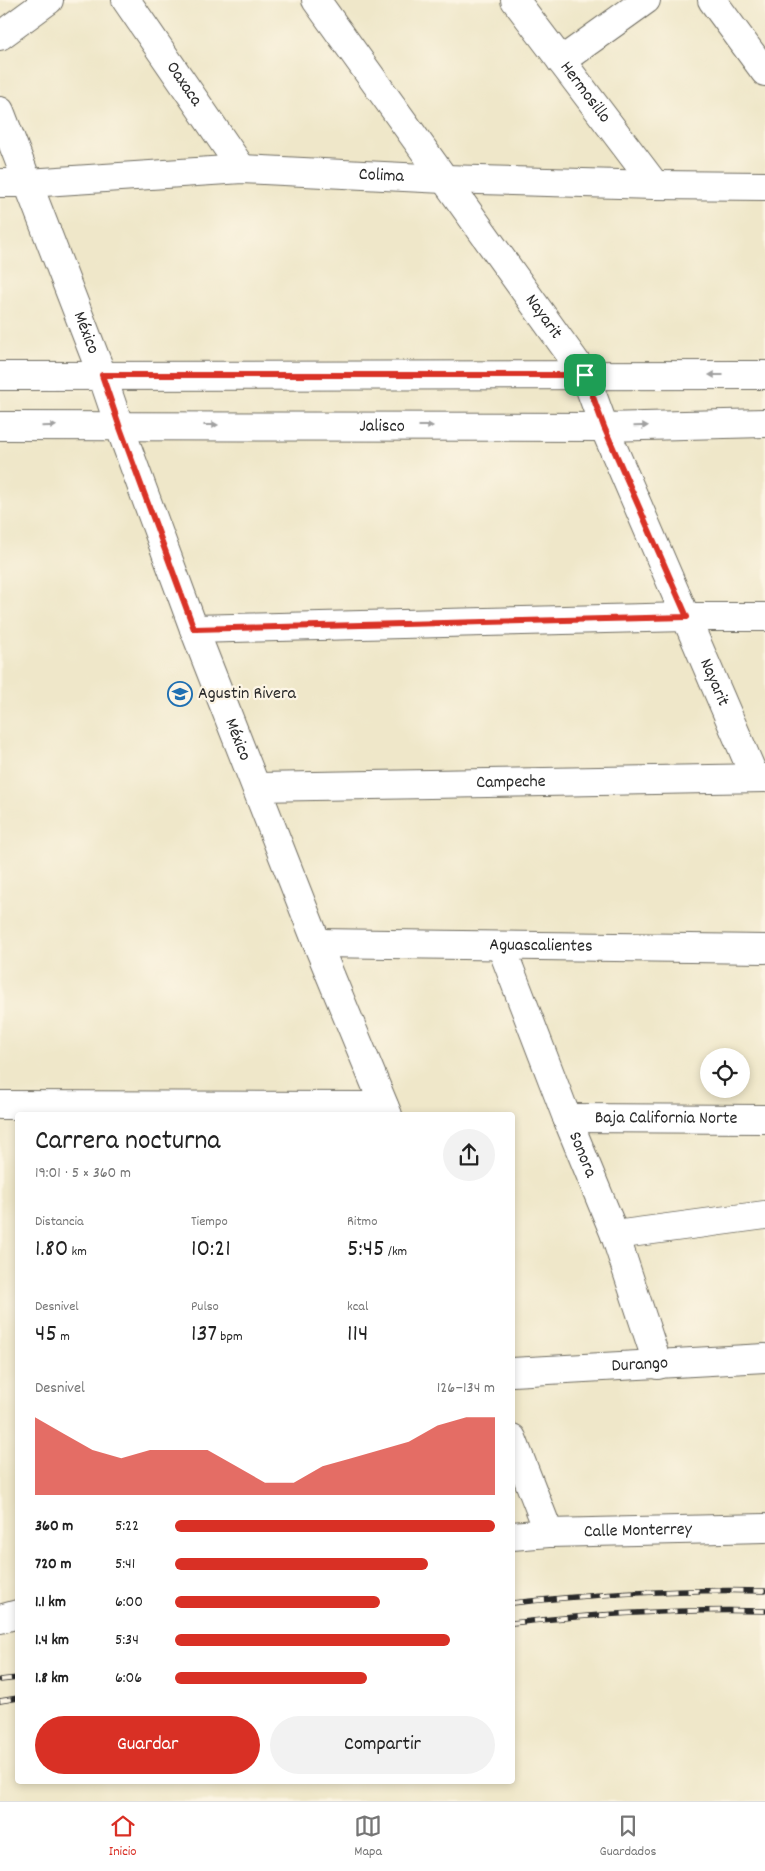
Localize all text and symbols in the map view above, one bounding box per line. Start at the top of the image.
street label: Hermosillo [553,56,617,129]
street label: Oaxaca [159,57,208,112]
street label: Colima [358,162,405,190]
street label: Nayarit [519,289,568,345]
street label: México [66,308,105,358]
pin [564,354,606,396]
icon: arrive [571,361,599,389]
one-way arrow [708,371,724,379]
street label: Jalisco [359,414,405,439]
one-way arrow [203,421,219,429]
one-way arrow [41,422,57,430]
one-way arrow [418,422,434,430]
one-way arrow [633,422,649,430]
street label: Nayarit [693,655,735,711]
school or university icon: Agustin Rivera [167,681,193,707]
place label: Agustin Rivera [198,682,297,707]
street label: México [218,715,257,764]
street label: Campeche [476,769,546,796]
street label: Aguascalientes [489,933,593,959]
map controls [700,1048,750,1098]
button: locate [700,1048,750,1098]
street label: Baja California Norte [595,1106,737,1131]
text: Carrera nocturna [35,1123,221,1163]
street label: Sonora [562,1128,603,1182]
button: share [443,1129,495,1181]
text: 19:01 · 5 × 360 m [35,1162,131,1185]
text: Distancia [35,1212,84,1232]
text: Tiempo [191,1212,228,1232]
text: Ritmo [347,1212,377,1232]
text: 1.80 [35,1232,68,1268]
text: 10:21 [191,1232,231,1268]
text: 5:45 [347,1232,385,1268]
text: km [68,1242,87,1262]
text: /km [385,1242,407,1262]
text: Desnivel [35,1297,79,1317]
text: Pulso [191,1297,219,1317]
text: kcal [347,1297,368,1317]
text: 45 [35,1317,57,1353]
text: 137 [191,1317,217,1353]
text: 114 [347,1317,368,1353]
text: m [57,1327,70,1347]
text: bpm [217,1327,243,1347]
street label: Durango [611,1351,669,1379]
text: Desnivel [35,1377,85,1400]
text: 126–134 m [437,1377,495,1400]
text: 360 m [35,1515,73,1538]
text: 5:22 [115,1515,139,1538]
street label: Calle Monterrey [584,1517,693,1545]
text: 720 m [35,1553,72,1576]
text: 5:41 [115,1553,135,1576]
text: 1.1 km [35,1591,66,1614]
text: 6:00 [115,1591,143,1614]
text: 1.4 km [35,1629,69,1652]
text: 5:34 [115,1629,139,1652]
text: 1.8 km [35,1667,69,1690]
text: 6:06 [115,1667,142,1690]
button: Guardar [35,1716,260,1774]
button: Compartir [270,1716,495,1774]
tab: Inicio [109,1812,137,1862]
tab: Mapa [354,1812,382,1862]
tab: Guardados [600,1812,656,1862]

